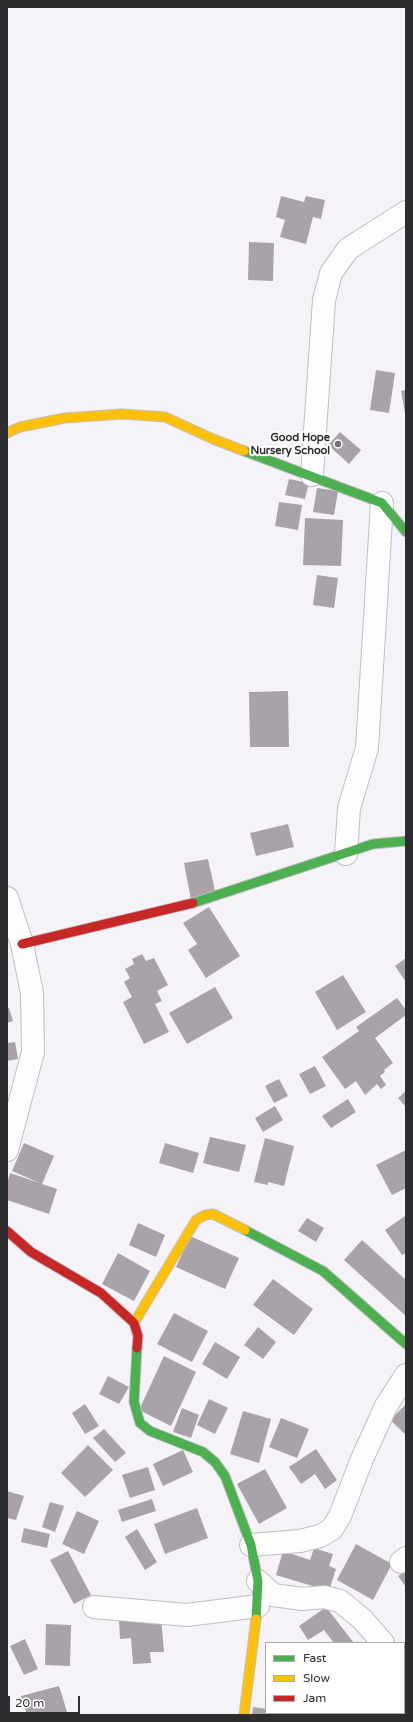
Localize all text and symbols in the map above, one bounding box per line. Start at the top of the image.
place label: Good Hope Nursery School [250,431,330,457]
marker: Good Hope Nursery School [333,439,343,449]
legend [265,1642,405,1714]
text: Fast [303,1651,326,1665]
text: Slow [303,1671,330,1685]
scale bar [10,1688,82,1714]
text: Jam [303,1691,326,1705]
text: 20 m [15,1696,44,1710]

